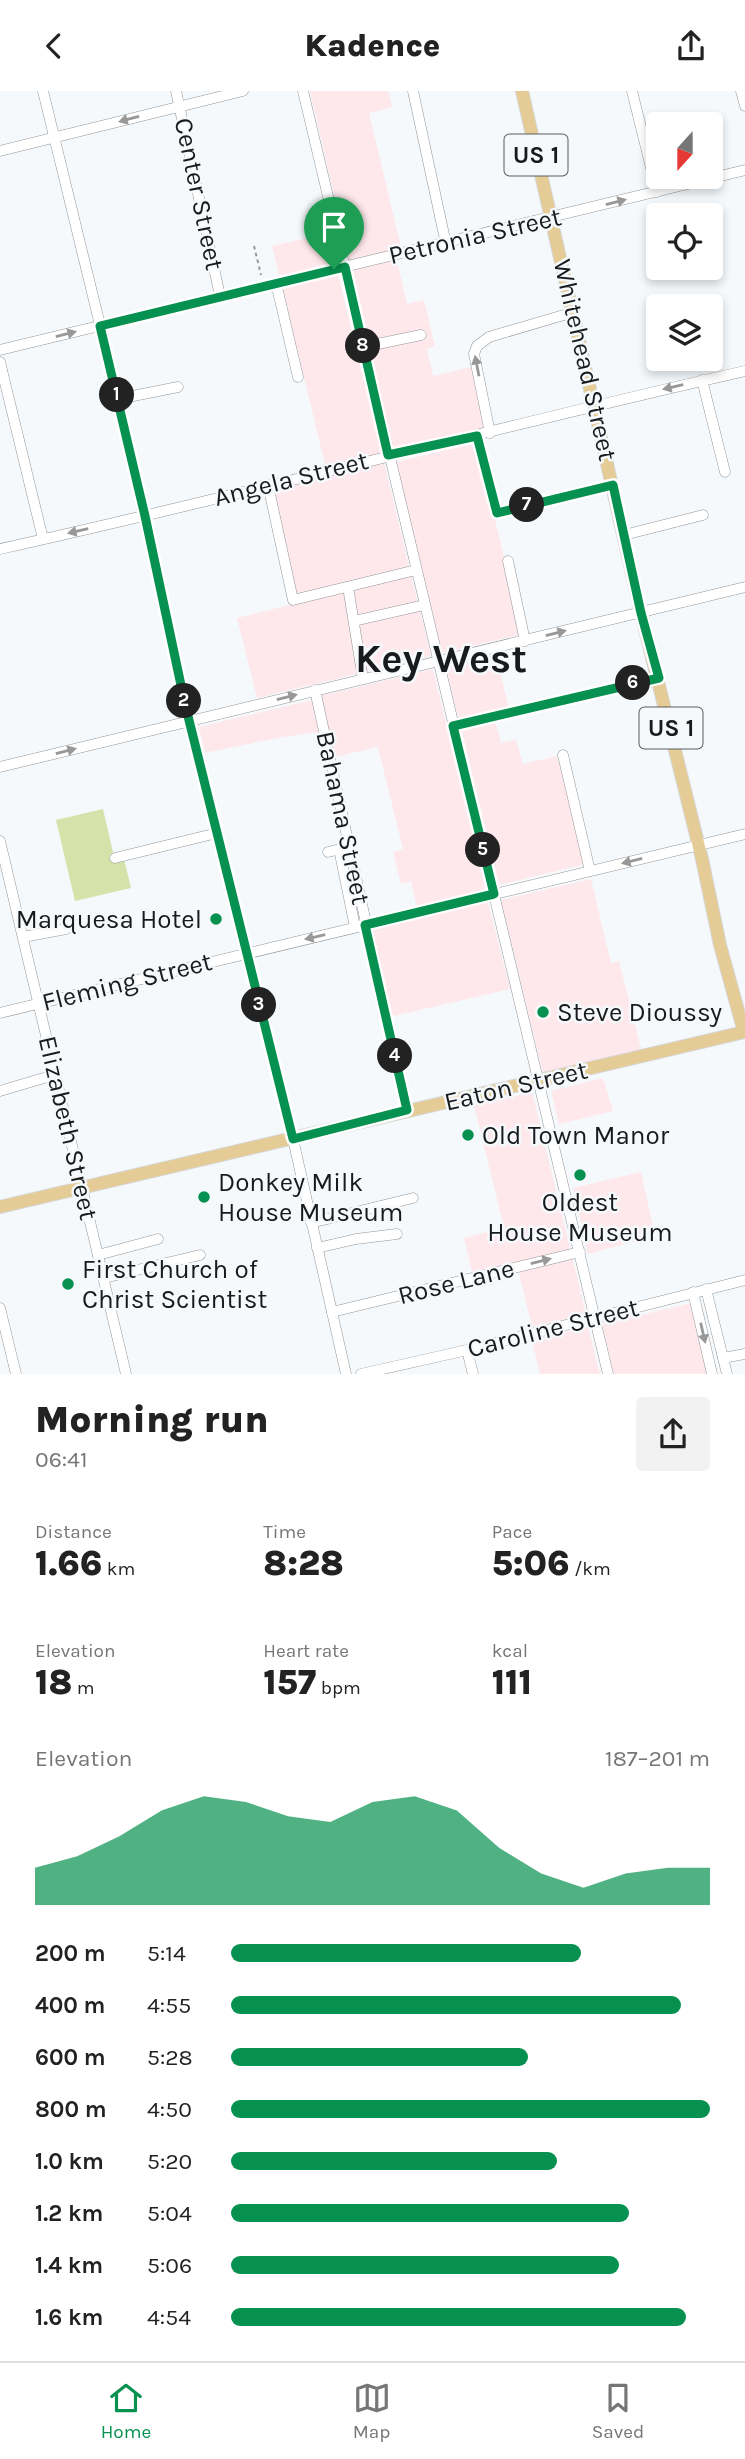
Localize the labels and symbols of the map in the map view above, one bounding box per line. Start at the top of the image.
north arrow [646,112,723,189]
one-way arrow [118,114,140,125]
street label: Center Street [168,115,230,273]
road number: US 1 [504,134,568,175]
one-way arrow [606,196,628,207]
pin [304,197,364,269]
street label: Petronia Street [386,201,565,271]
street label: Whitehead Street [547,256,623,464]
one-way arrow [55,328,77,339]
pin: 8 [346,329,380,363]
one-way arrow [471,355,482,377]
pin: 1 [100,377,134,413]
one-way arrow [662,382,684,393]
street label: Angela Street [211,445,372,513]
pin: 7 [510,487,544,523]
one-way arrow [67,526,89,537]
one-way arrow [545,627,567,638]
district label: Key West [355,635,527,682]
pin: 6 [616,665,650,701]
pin: 2 [166,683,202,719]
one-way arrow [276,691,298,702]
road number: US 1 [640,707,702,749]
street label: Bahama Street [309,728,377,908]
one-way arrow [55,745,77,756]
pin: 5 [466,833,500,867]
one-way arrow [621,855,643,866]
place label: Marquesa Hotel [16,904,202,935]
marker: Marquesa Hotel [208,911,224,927]
one-way arrow [304,931,326,942]
street label: Fleming Street [39,946,215,1018]
pin: 3 [242,988,276,1023]
place label: Steve Dioussy [557,997,722,1028]
marker: Steve Dioussy [535,1004,551,1020]
street label: Elizabeth Street [32,1033,104,1223]
pin: 4 [378,1039,412,1073]
street label: Eaton Street [441,1054,591,1118]
place label: Old Town Manor [482,1120,670,1151]
marker: Old Town Manor [460,1127,476,1143]
place label: Donkey Milk House Museum [218,1167,403,1228]
marker: Oldest House Museum [572,1167,588,1183]
place label: Oldest House Museum [487,1187,673,1248]
marker: Donkey Milk House Museum [196,1189,212,1205]
street label: Rose Lane [395,1253,517,1311]
place label: First Church of Christ Scientist [82,1254,268,1315]
one-way arrow [530,1255,552,1266]
marker: First Church of Christ Scientist [60,1276,76,1292]
street label: Caroline Street [464,1292,642,1364]
one-way arrow [698,1322,709,1344]

